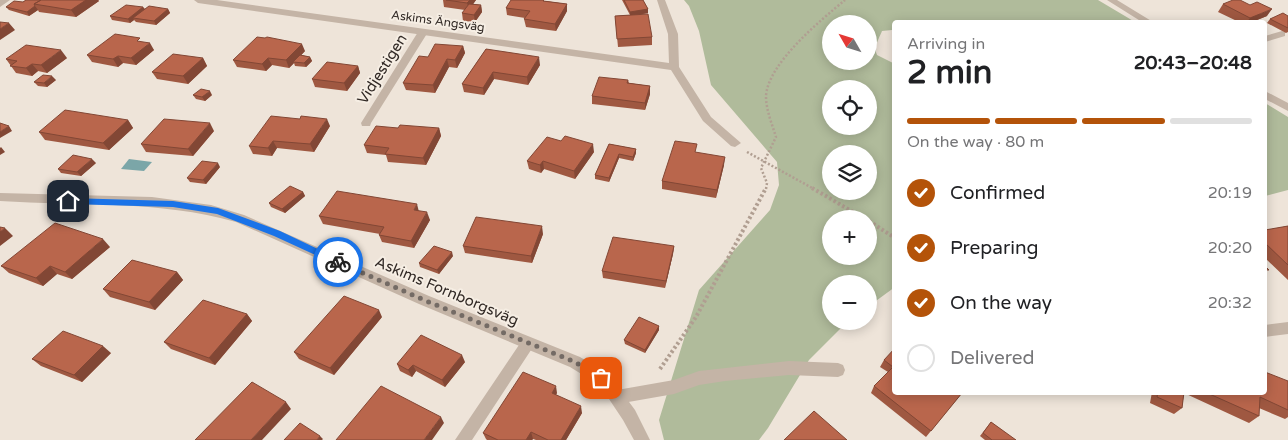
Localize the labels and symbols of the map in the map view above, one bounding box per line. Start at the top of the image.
street label: Askims Ängsväg [390,8,486,34]
north arrow [822,15,878,70]
street label: Vidjestigen [353,31,411,107]
pin [47,180,89,222]
courier [313,237,363,287]
street label: Askims Fornborgsväg [373,253,521,329]
pin [580,357,622,399]

